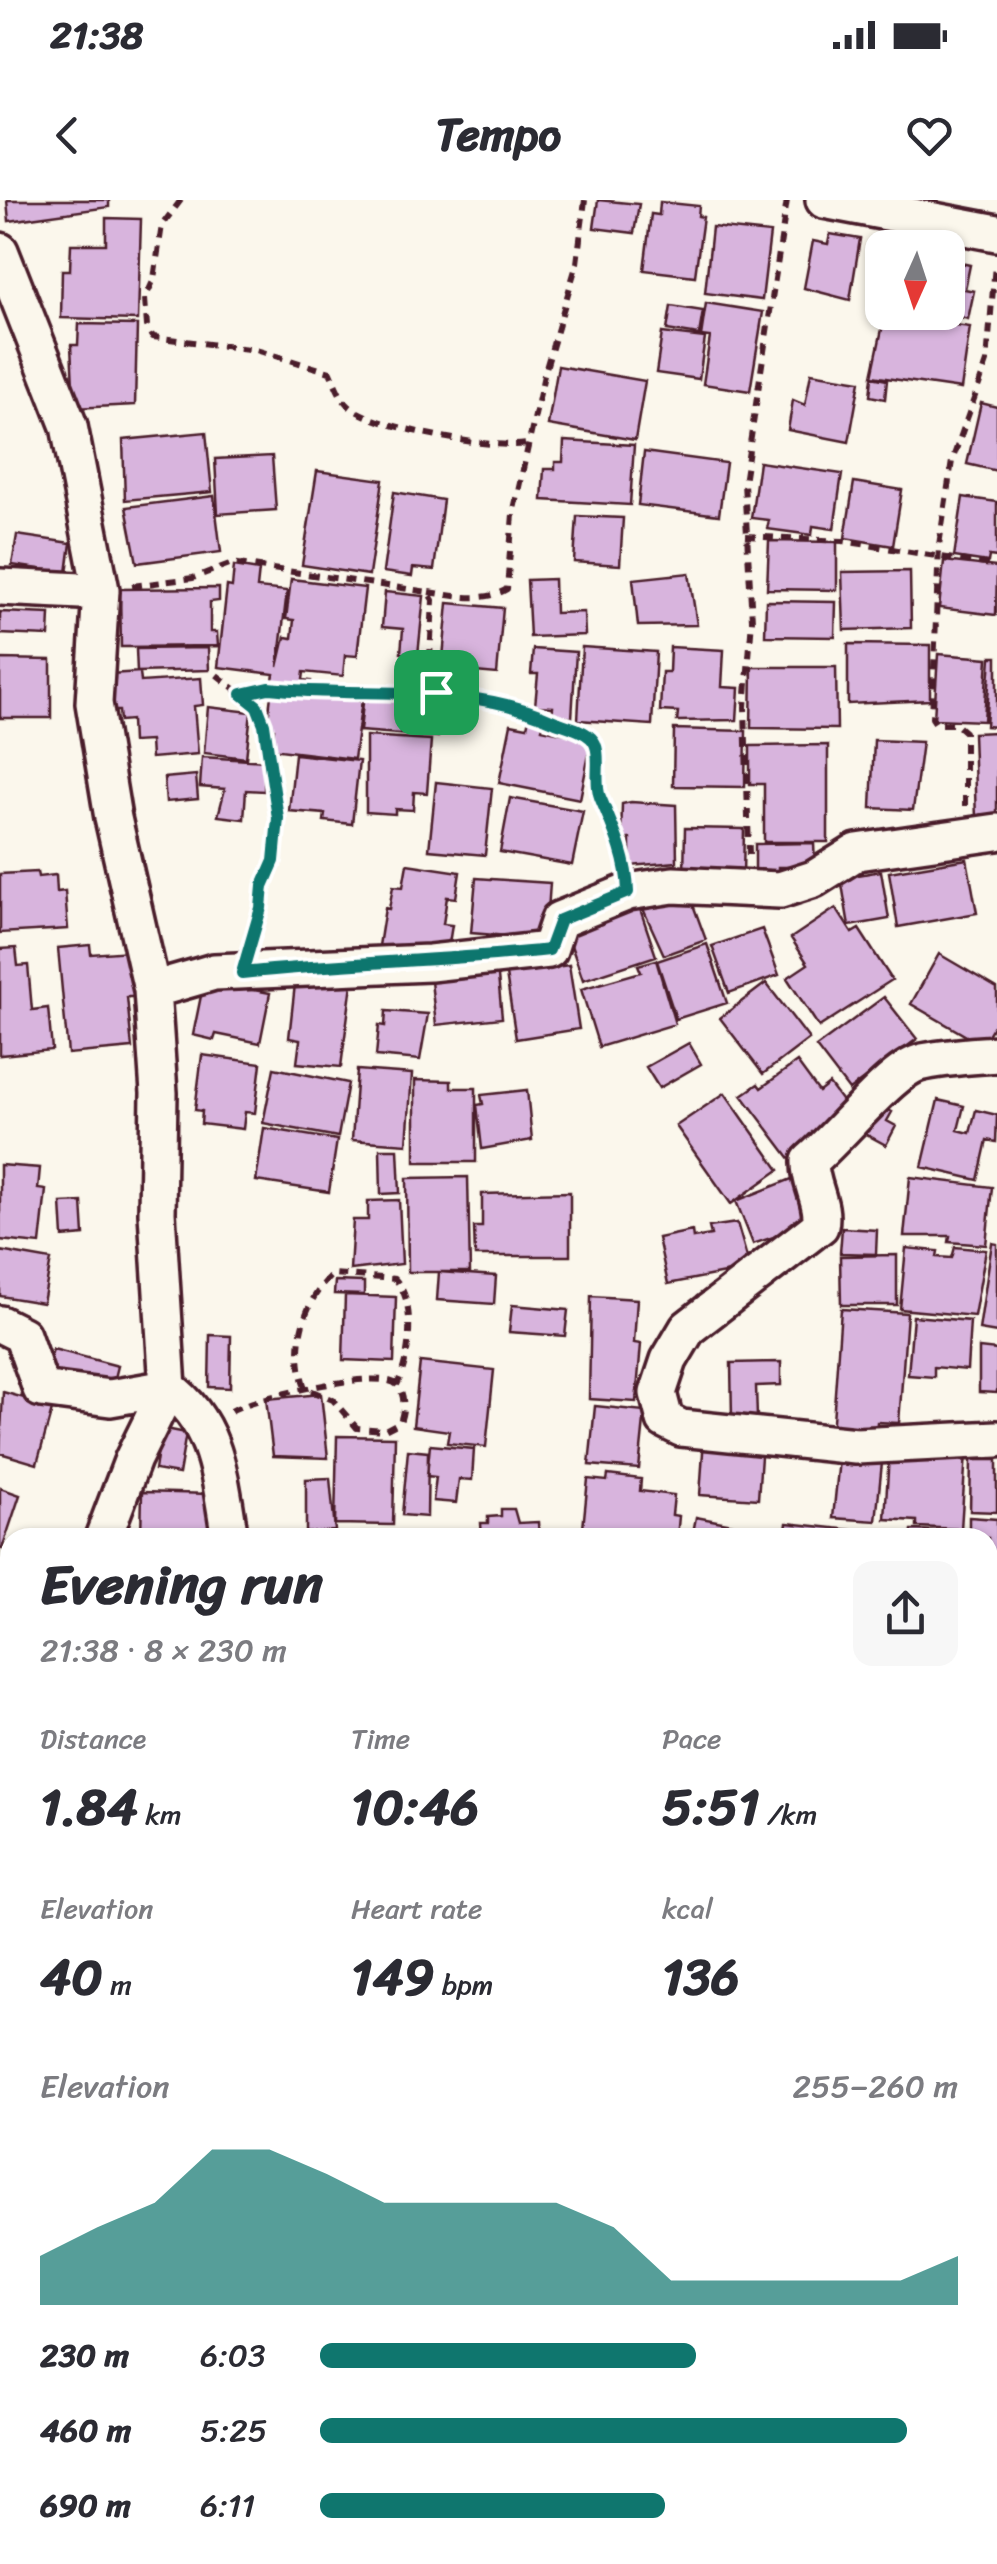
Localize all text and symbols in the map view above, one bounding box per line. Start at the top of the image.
text: 21:38 [50,2,143,69]
text: Tempo [436,95,561,175]
icon: back [40,108,95,163]
icon: heart [902,108,957,163]
north arrow [865,230,965,330]
map controls [865,230,965,330]
pin [394,650,479,735]
icon: arrive [409,665,464,720]
text: Evening run [40,1536,323,1633]
button: share [853,1561,958,1666]
text: 21:38 · 8 × 230 m [40,1622,287,1679]
text: Distance [40,1714,146,1763]
text: Time [351,1714,410,1763]
text: Pace [662,1714,721,1763]
text: 1.84 [40,1763,138,1852]
text: 10:46 [351,1763,479,1852]
text: 5:51 [662,1763,760,1852]
text: km [138,1790,182,1839]
text: /km [760,1790,817,1839]
text: Elevation [40,1884,153,1933]
text: Heart rate [351,1884,482,1933]
text: kcal [662,1884,713,1933]
text: 40 [40,1933,103,2022]
text: 149 [351,1933,434,2022]
text: 136 [662,1933,739,2022]
text: m [103,1960,132,2009]
text: bpm [434,1960,493,2009]
text: Elevation [40,2058,170,2115]
text: 255–260 m [793,2058,958,2115]
text: 230 m [40,2327,129,2384]
text: 6:03 [200,2327,266,2384]
text: 460 m [40,2402,131,2459]
text: 5:25 [200,2402,267,2459]
text: 690 m [40,2477,131,2534]
text: 6:11 [200,2477,255,2534]

